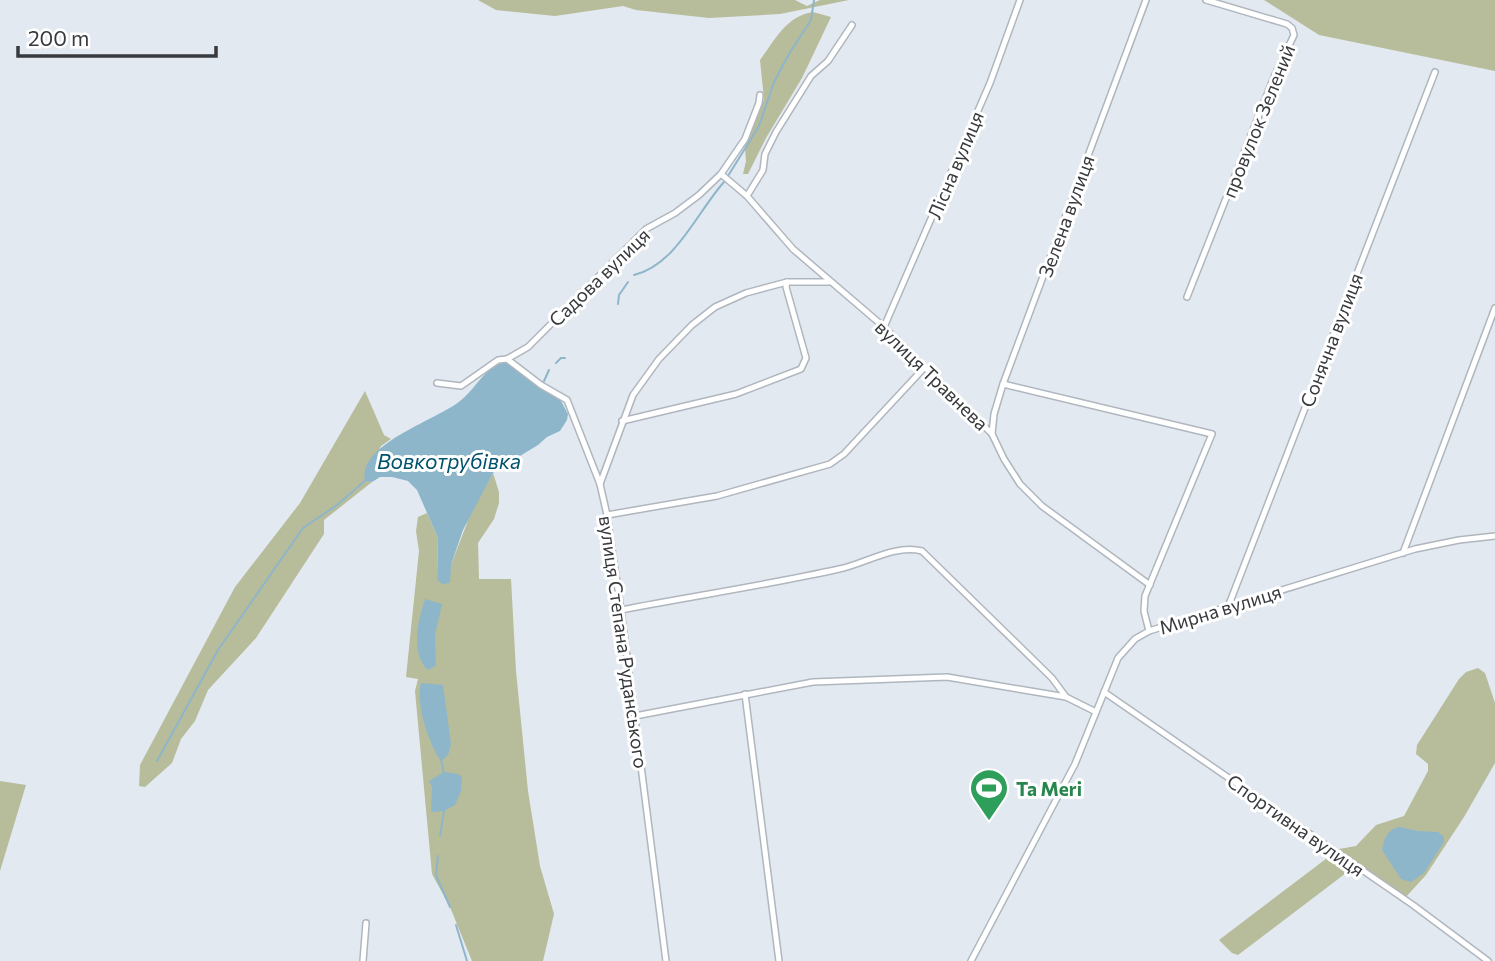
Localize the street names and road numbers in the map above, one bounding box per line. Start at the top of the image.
street label: провулок Зелений [1217,41,1299,201]
street label: Лісна вулиця [922,108,988,222]
street label: Зелена вулиця [1033,152,1099,280]
street label: Садова вулиця [544,223,654,331]
street label: Сонячна вулиця [1295,270,1367,410]
street label: вулиця Травнева [871,315,993,435]
street label: вулиця Степана Руданського [595,514,653,770]
street label: Мирна вулиця [1156,579,1284,639]
street label: Спортивна вулиця [1223,769,1369,881]

